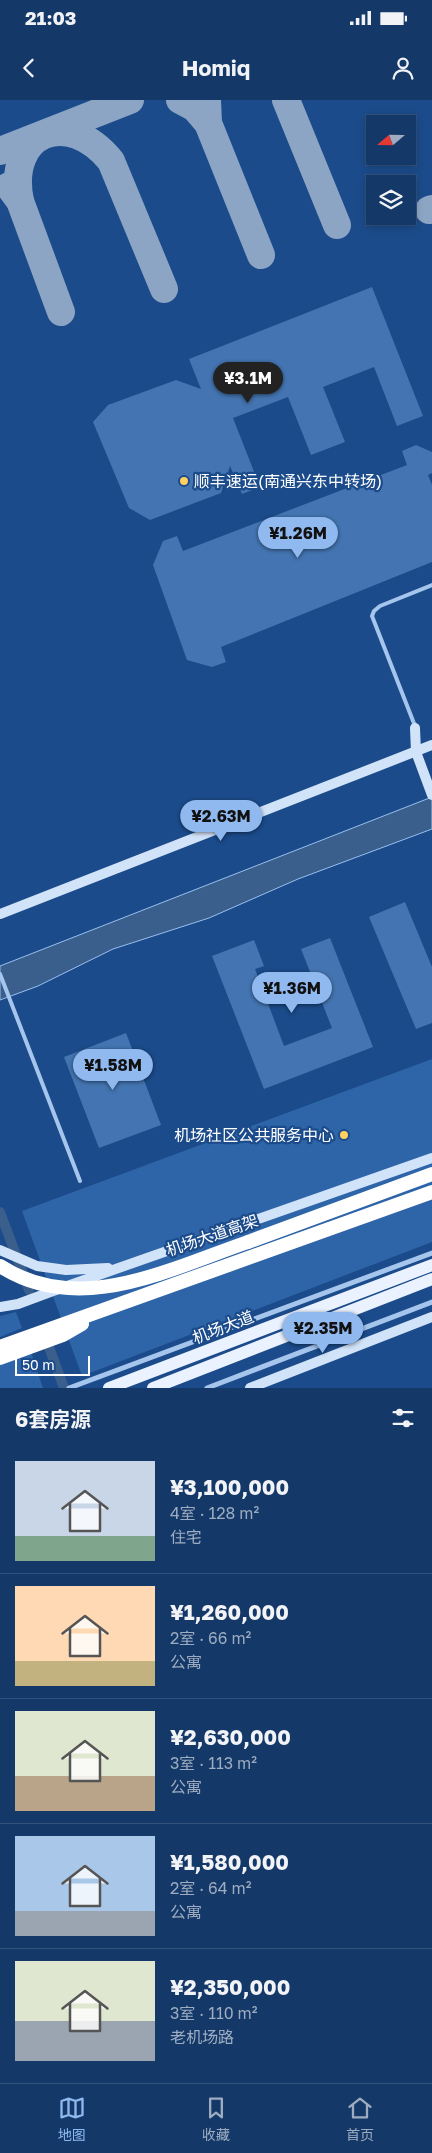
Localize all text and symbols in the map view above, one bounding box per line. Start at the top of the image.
text: 21:03 [25,6,76,29]
icon: back [15,54,43,82]
text: Homiq [182,54,250,81]
icon: person [389,54,417,82]
north arrow [366,115,416,165]
map controls [366,115,416,225]
button: layers [366,175,416,225]
pin: ¥3.1M [213,362,283,404]
text: ¥3.1M [224,368,272,388]
place label: 顺丰速运(南通兴东中转场) [194,471,382,491]
marker: 顺丰速运(南通兴东中转场) [178,475,190,487]
pin: ¥1.26M [257,516,339,559]
text: ¥1.26M [269,523,327,543]
pin: ¥2.63M [180,800,262,842]
text: ¥2.63M [191,806,251,826]
pin: ¥1.36M [251,972,333,1014]
text: ¥1.36M [263,978,321,998]
pin: ¥1.58M [72,1048,154,1091]
text: ¥1.58M [84,1055,142,1075]
place label: 机场社区公共服务中心 [174,1125,334,1145]
marker: 机场社区公共服务中心 [338,1129,350,1141]
street label: 机场大道高架 [163,1210,261,1260]
street label: 机场大道 [190,1306,256,1348]
pin: ¥2.35M [282,1312,364,1354]
text: ¥2.35M [293,1318,353,1338]
scale bar [15,1353,90,1376]
text: 50 m [22,1356,55,1373]
icon: filters [389,1404,417,1432]
text: 6套房源 [15,1406,91,1432]
text: ¥3,100,000 [170,1474,289,1500]
icon: home [55,1481,115,1541]
text: 4室 · 128 m² [170,1503,259,1523]
text: 住宅 [170,1527,202,1547]
text: ¥1,260,000 [170,1599,289,1625]
icon: home [55,1606,115,1666]
text: 2室 · 66 m² [170,1628,251,1648]
text: 公寓 [170,1652,202,1672]
text: ¥2,630,000 [170,1724,291,1750]
icon: home [55,1731,115,1791]
text: 3室 · 113 m² [170,1753,257,1773]
text: 公寓 [170,1777,202,1797]
text: ¥1,580,000 [170,1849,289,1875]
icon: home [55,1856,115,1916]
text: 2室 · 64 m² [170,1878,251,1898]
text: 公寓 [170,1902,202,1922]
text: ¥2,350,000 [170,1974,290,2000]
icon: home [55,1981,115,2041]
text: 3室 · 110 m² [170,2003,258,2023]
text: 老机场路 [170,2027,234,2047]
tab: 地图 [58,2094,86,2144]
tab: 收藏 [202,2094,230,2144]
tab: 首页 [346,2094,374,2144]

